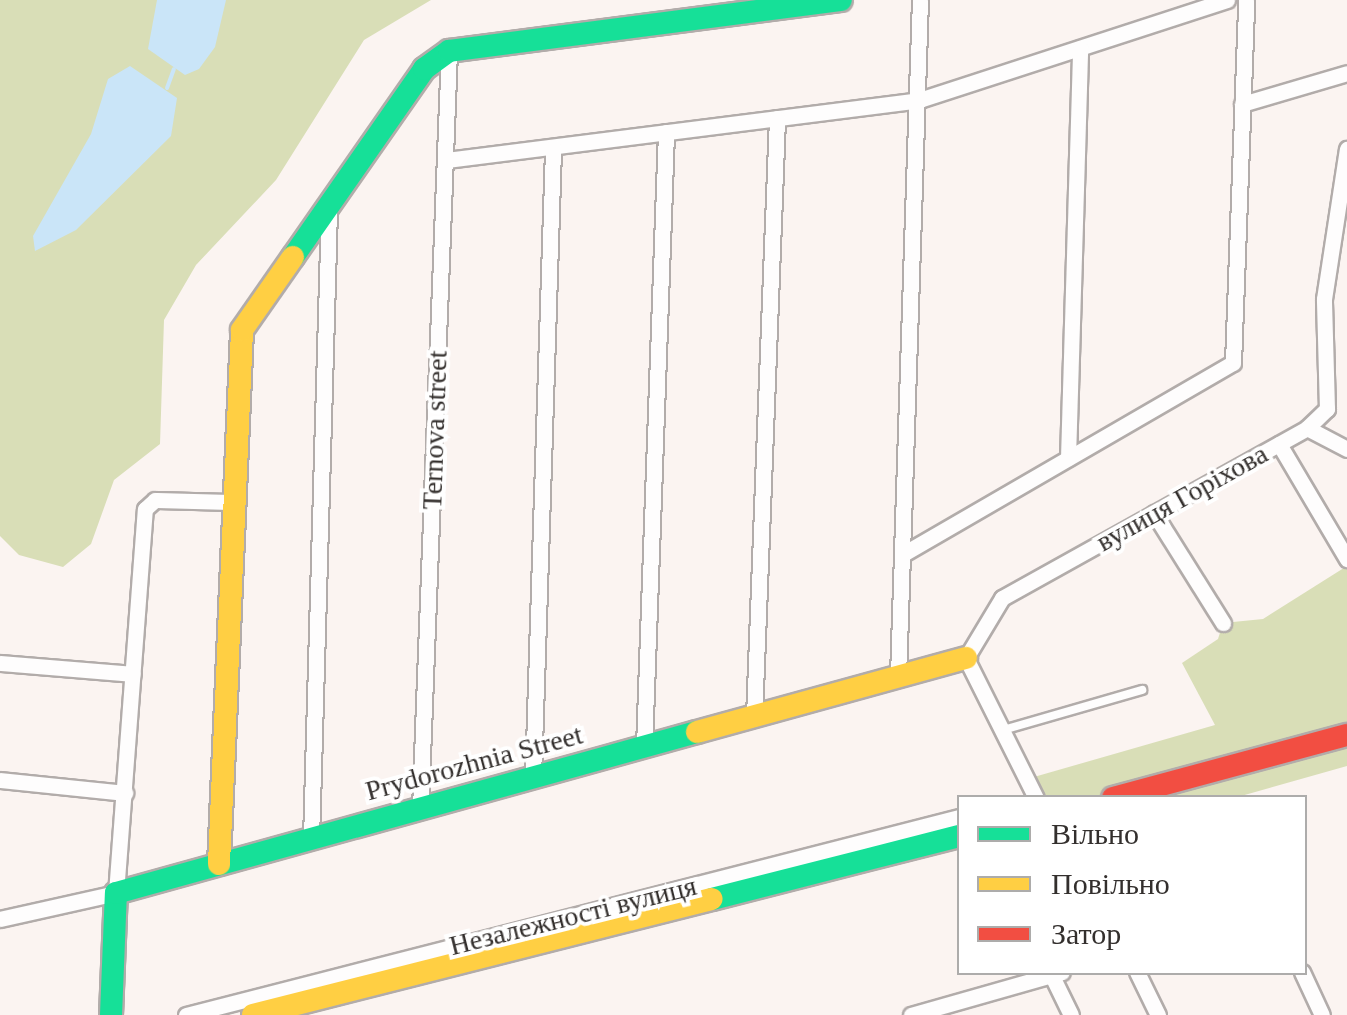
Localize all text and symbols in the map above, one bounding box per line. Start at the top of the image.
street label: Ternova street [415,350,455,510]
street label: вулиця Горіхова [1091,437,1273,559]
street label: Prydorozhnia Street [362,718,586,808]
legend [957,795,1307,975]
text: Вільно [1051,817,1139,850]
text: Повільно [1051,867,1170,900]
street label: Незалежності вулиця [446,869,700,963]
text: Затор [1051,917,1121,950]

